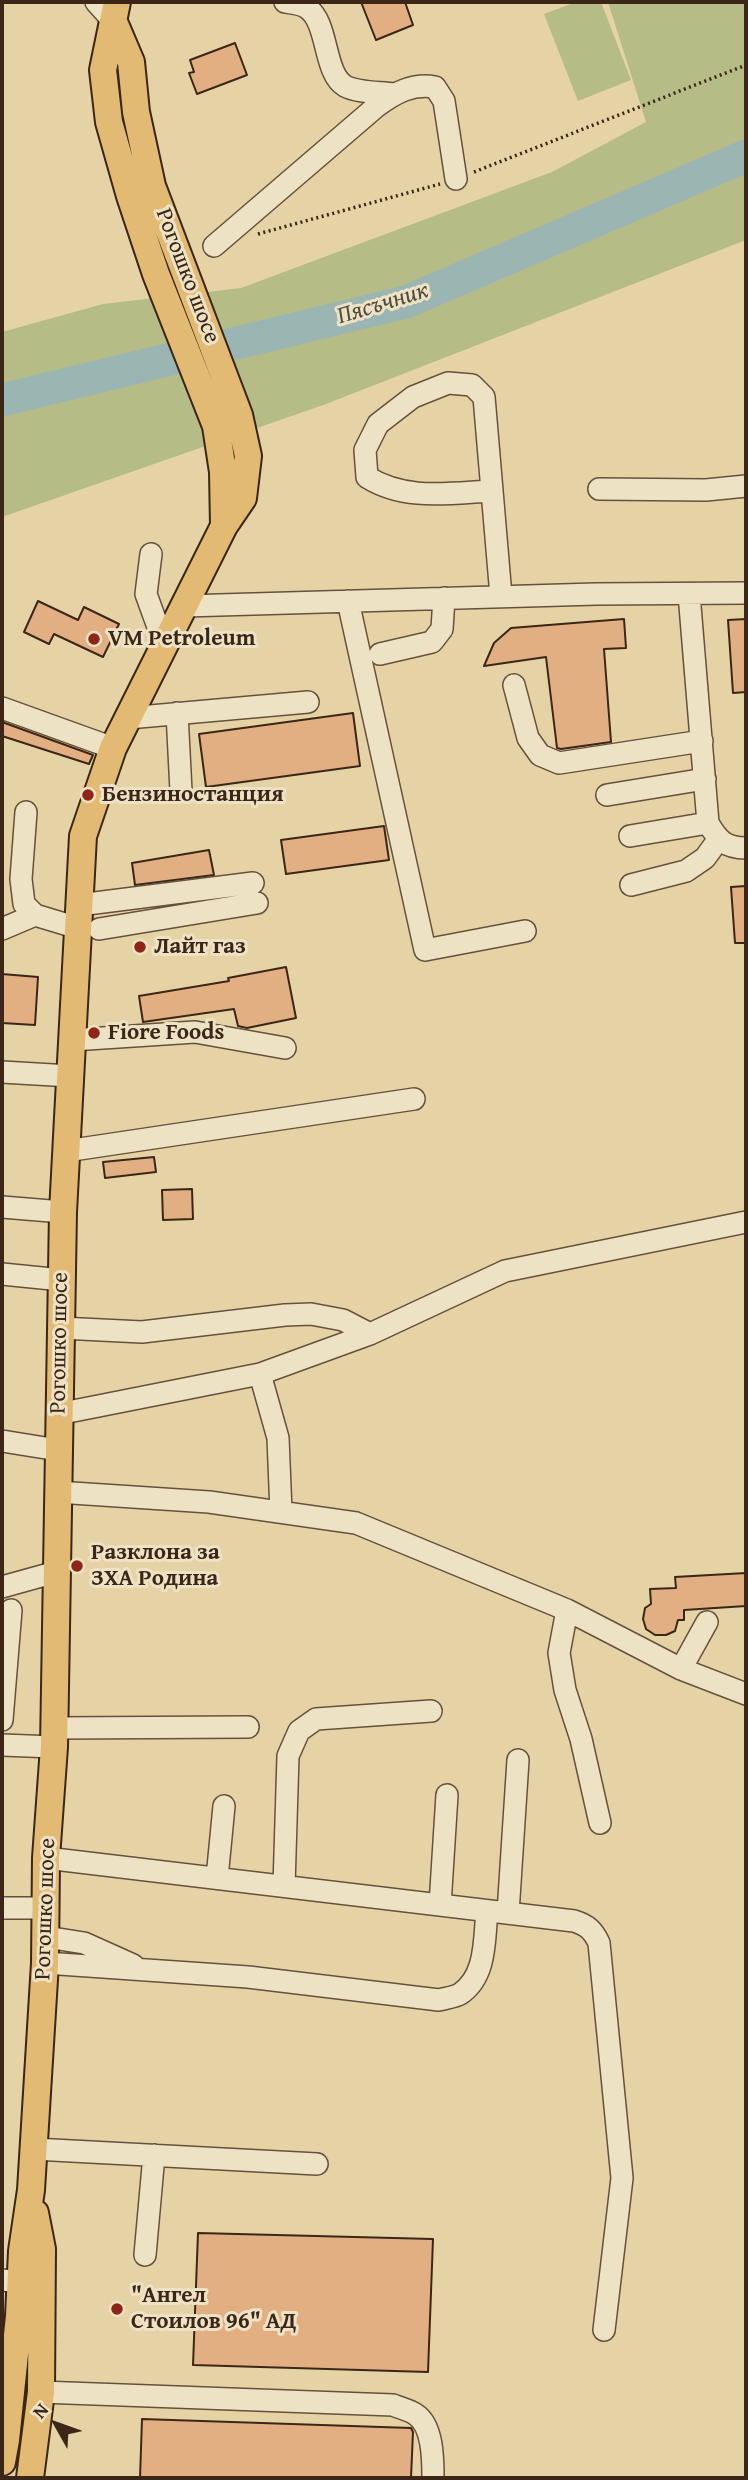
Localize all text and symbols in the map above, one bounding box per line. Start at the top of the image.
street label: Рогошко шосе [149,205,225,347]
water label: Пясъчник [334,276,432,332]
place label: VM Petroleum [108,625,255,653]
marker: VM Petroleum [86,631,102,647]
place label: Бензиностанция [102,781,283,809]
marker: Бензиностанция [80,787,96,803]
place label: Лайт газ [154,933,246,961]
marker: Лайт газ [132,939,148,955]
place label: Fiore Foods [108,1019,224,1047]
marker: Fiore Foods [86,1025,102,1041]
street label: Рогошко шосе [45,1272,75,1414]
place label: Разклона за ЗХА Родина [91,1539,220,1593]
marker: Разклона за ЗХА Родина [69,1558,85,1574]
street label: Рогошко шосе [30,1838,62,1980]
place label: "Ангел Стоилов 96" АД [131,2282,297,2336]
marker: "Ангел Стоилов 96" АД [109,2301,125,2317]
north arrow [21,2389,91,2459]
text: N [25,2397,55,2424]

